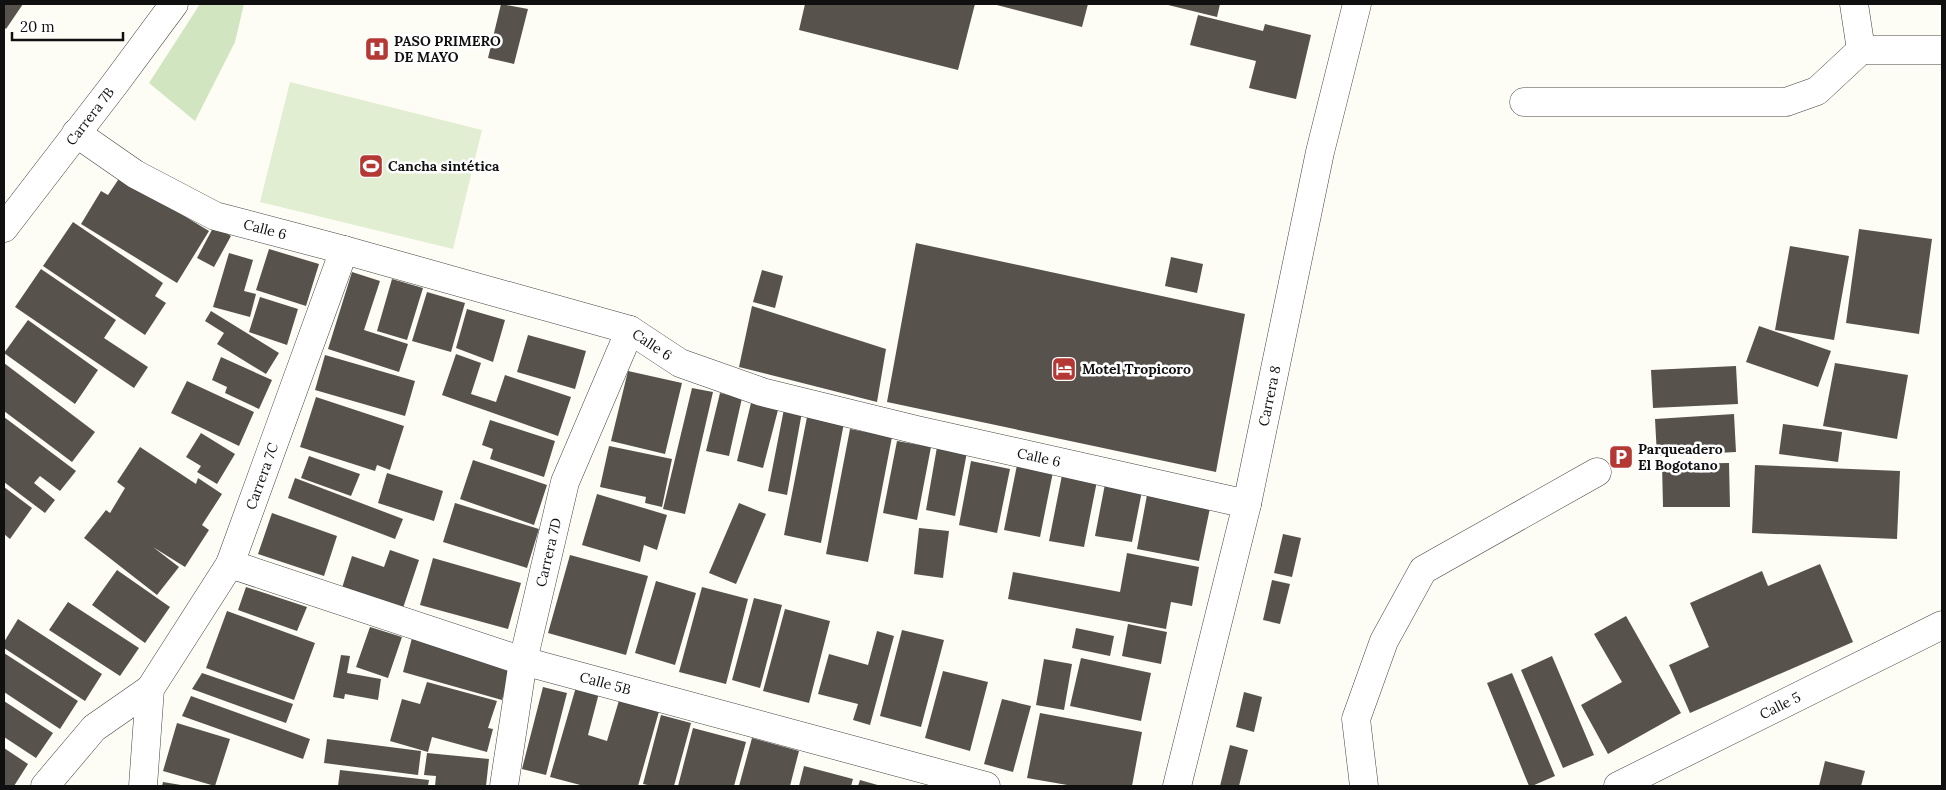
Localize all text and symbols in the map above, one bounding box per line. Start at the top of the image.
scale bar [12,10,124,42]
text: 20 m [20,17,55,36]
place label: PASO PRIMERO DE MAYO [394,32,501,66]
hospital icon: PASO PRIMERO DE MAYO [364,36,390,62]
street label: Carrera 7B [62,83,118,149]
sports icon: Cancha sintética [358,153,384,179]
place label: Cancha sintética [388,157,500,175]
street label: Calle 6 [242,215,289,244]
street label: Calle 6 [629,325,675,364]
hotel icon: Motel Tropicoro [1051,356,1077,382]
place label: Motel Tropicoro [1082,360,1191,378]
street label: Carrera 8 [1254,364,1285,428]
street label: Carrera 7C [241,440,282,512]
place label: Parqueadero El Bogotano [1638,440,1723,474]
street label: Calle 6 [1015,444,1062,471]
parking icon: Parqueadero El Bogotano [1608,444,1634,470]
street label: Carrera 7D [532,516,565,589]
street label: Calle 5B [578,668,633,699]
street label: Calle 5 [1757,688,1804,723]

